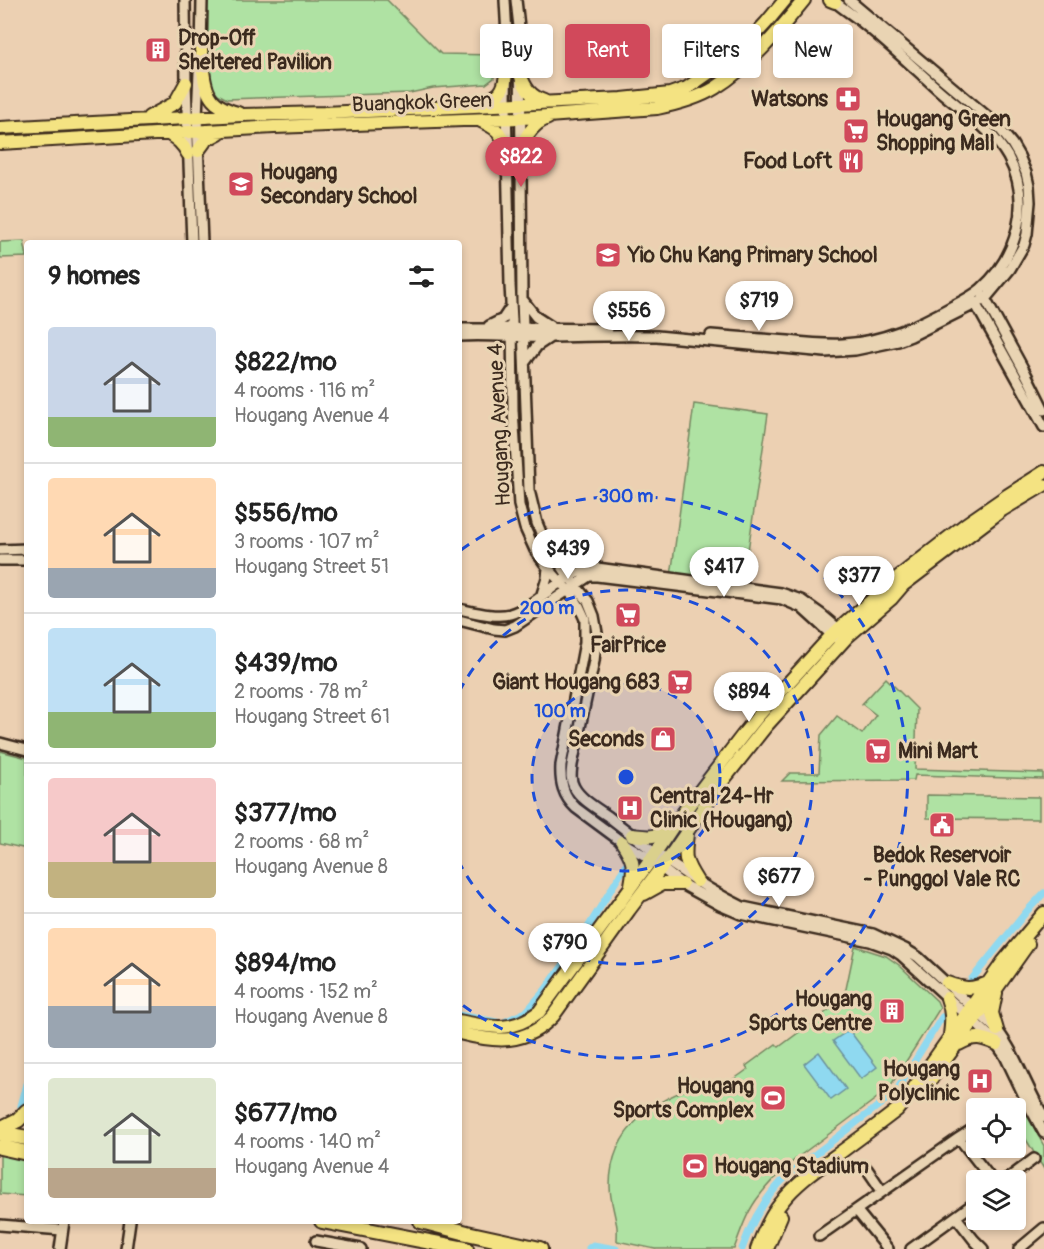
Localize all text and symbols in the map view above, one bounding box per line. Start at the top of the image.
chip: Buy [480,24,553,78]
chip: Rent [565,24,650,78]
chip: Filters [662,24,761,78]
chip: New [773,24,853,78]
place label: Drop-Off Sheltered Pavilion [178,25,332,76]
building icon: Drop-Off Sheltered Pavilion [143,35,173,65]
pharmacy icon: Watsons [833,84,863,114]
place label: Watsons [751,86,829,113]
street label: Buangkok Green [351,87,493,118]
place label: Hougang Green Shopping Mall [876,106,1011,157]
supermarket icon: Hougang Green Shopping Mall [841,116,871,146]
pin: $822 [485,137,557,188]
text: $822 [499,144,543,169]
restaurant icon: Food Loft [836,146,866,176]
place label: Food Loft [743,148,833,175]
place label: Hougang Secondary School [260,159,418,210]
school or university icon: Hougang Secondary School [226,169,256,199]
school or university icon: Yio Chu Kang Primary School [593,240,623,270]
place label: Yio Chu Kang Primary School [627,242,878,269]
text: 9 homes [48,260,140,292]
icon: filters [405,260,438,293]
pin: $719 [723,281,795,332]
text: $719 [739,288,779,313]
pin: $556 [593,291,665,342]
text: $556 [607,298,651,323]
street label: Hougang Avenue 4 [482,343,517,507]
text: $822/mo [234,346,337,378]
icon: home [96,351,168,423]
text: 4 rooms · 116 m² [234,378,375,403]
text: Hougang Avenue 4 [234,403,389,428]
text: 300 m [599,485,653,508]
text: $556/mo [234,497,338,529]
icon: home [96,502,168,574]
text: 3 rooms · 107 m² [234,529,380,554]
pin: $439 [532,529,604,580]
text: $439 [546,536,590,561]
pin: $417 [688,547,760,598]
text: Hougang Street 51 [234,554,389,579]
text: $417 [704,554,744,579]
pin: $377 [823,556,895,607]
text: $377 [837,563,881,588]
text: 200 m [520,597,574,620]
supermarket icon: FairPrice [613,600,643,630]
place label: FairPrice [590,632,667,659]
text: $439/mo [234,647,337,679]
icon: home [96,652,168,724]
supermarket icon: Giant Hougang 683 [665,667,695,697]
place label: Giant Hougang 683 [492,669,660,696]
pin: $894 [713,672,785,723]
text: 2 rooms · 78 m² [234,679,368,704]
text: $894 [728,679,770,704]
text: 100 m [534,700,586,723]
text: Hougang Street 61 [234,704,390,729]
shop icon: Seconds [648,724,678,754]
place label: Seconds [568,726,645,753]
supermarket icon: Mini Mart [863,736,893,766]
place label: Mini Mart [898,738,978,765]
centre of rings [616,767,636,787]
place label: Central 24-Hr Clinic (Hougang) [650,783,794,834]
hospital icon: Central 24-Hr Clinic (Hougang) [615,793,645,823]
text: $377/mo [234,797,337,829]
icon: home [96,802,168,874]
public building icon: Bedok Reservoir - Punggol Vale RC [927,810,957,840]
text: 2 rooms · 68 m² [234,829,369,854]
place label: Bedok Reservoir - Punggol Vale RC [864,842,1020,893]
text: Hougang Avenue 8 [234,854,388,879]
pin: $677 [743,857,815,908]
text: $677 [757,864,801,889]
pin: $790 [529,923,601,974]
text: $790 [542,930,588,955]
text: $894/mo [234,947,336,979]
icon: home [96,952,168,1024]
text: 4 rooms · 152 m² [234,979,378,1004]
place label: Hougang Sports Centre [748,986,873,1037]
building icon: Hougang Sports Centre [877,996,907,1026]
text: Hougang Avenue 8 [234,1004,388,1029]
place label: Hougang Polyclinic [878,1056,960,1107]
hospital icon: Hougang Polyclinic [965,1066,995,1096]
place label: Hougang Sports Complex [613,1073,754,1124]
sports icon: Hougang Sports Complex [758,1083,788,1113]
text: $677/mo [234,1097,337,1129]
map controls [966,1098,1026,1230]
button: locate [966,1098,1026,1158]
icon: home [96,1102,168,1174]
text: 4 rooms · 140 m² [234,1129,381,1154]
sports icon: Hougang Stadium [680,1151,710,1181]
place label: Hougang Stadium [714,1153,869,1180]
text: Hougang Avenue 4 [234,1154,389,1179]
button: layers [966,1170,1026,1230]

